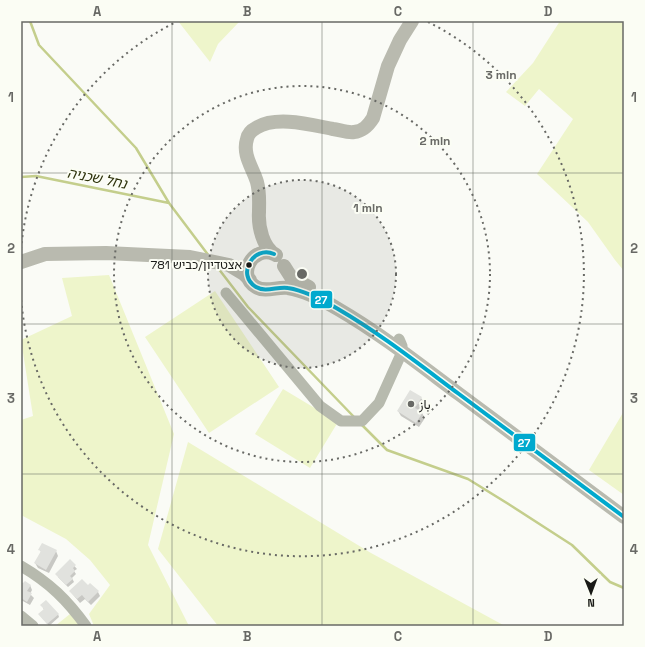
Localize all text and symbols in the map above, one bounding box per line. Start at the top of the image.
text: A [93,3,102,20]
text: B [243,3,252,20]
text: C [394,3,402,20]
text: D [544,3,553,20]
text: 3 min [485,67,517,83]
text: 1 [8,89,14,106]
text: 1 [631,89,637,106]
text: 2 min [419,133,451,149]
water label: נחל שכניה [66,163,130,193]
text: 1 min [353,200,383,216]
text: 2 [7,240,15,257]
text: 2 [630,240,638,257]
place label: אצטדיון/כביש 781 [151,257,242,273]
marker: אצטדיון/כביש 781 [244,260,254,270]
centre of rings [295,267,309,281]
line badge: 27 [310,290,333,309]
text: 27 [315,293,327,307]
text: 3 [7,390,15,407]
text: 3 [630,390,638,407]
place label: باز [418,396,431,413]
marker: باز [406,399,416,409]
line badge: 27 [513,433,536,452]
text: 27 [518,436,530,450]
text: 4 [7,541,15,558]
text: 4 [630,541,638,558]
north arrow [571,573,611,613]
text: N [587,596,595,610]
text: A [93,628,102,645]
text: B [243,628,252,645]
text: C [394,628,402,645]
text: D [544,628,553,645]

